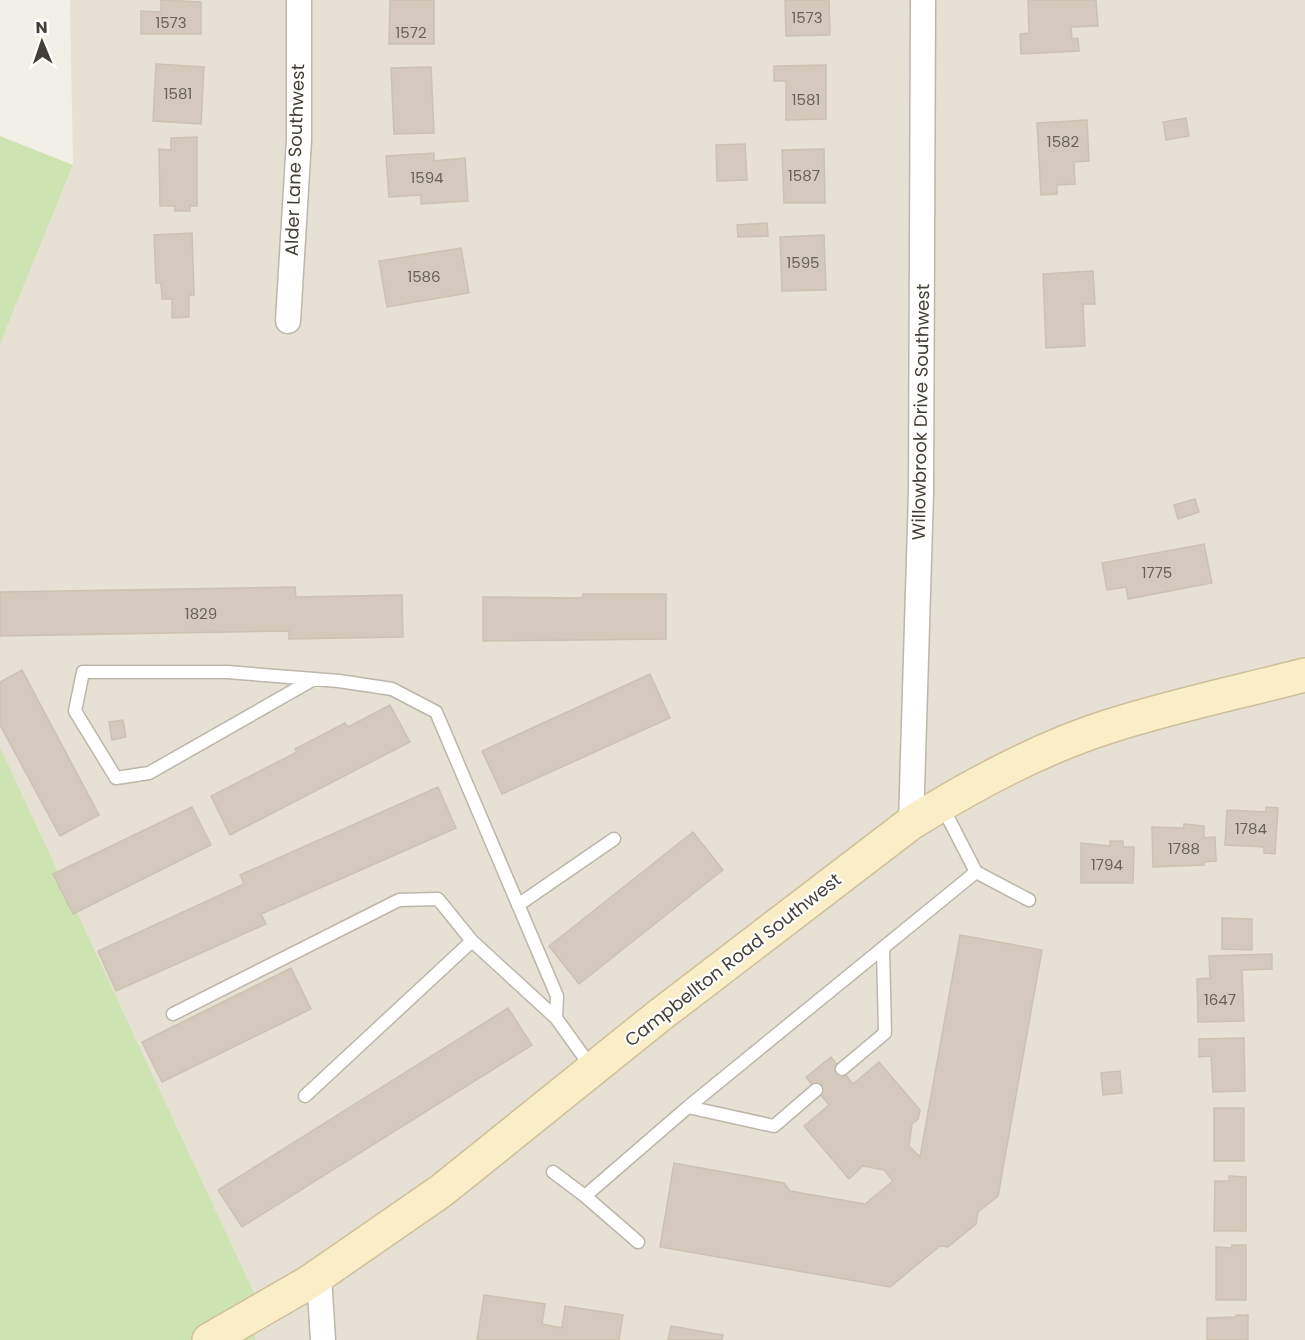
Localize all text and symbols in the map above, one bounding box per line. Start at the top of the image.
house number: 1573 [791,7,823,28]
north arrow [12,12,72,72]
house number: 1573 [155,12,187,33]
text: N [35,16,48,39]
house number: 1572 [395,22,427,43]
street label: Alder Lane Southwest [279,63,310,257]
house number: 1581 [164,83,192,104]
house number: 1581 [792,89,820,110]
house number: 1582 [1047,131,1079,152]
house number: 1587 [788,165,820,186]
house number: 1594 [410,167,444,188]
house number: 1595 [786,252,820,273]
house number: 1586 [407,266,441,287]
street label: Willowbrook Drive Southwest [906,283,935,540]
house number: 1775 [1142,562,1172,583]
house number: 1829 [185,603,217,624]
house number: 1784 [1235,818,1267,839]
house number: 1788 [1168,838,1200,859]
house number: 1794 [1091,854,1123,875]
street label: Campbellton Road Southwest [619,867,846,1052]
house number: 1647 [1204,989,1236,1010]

